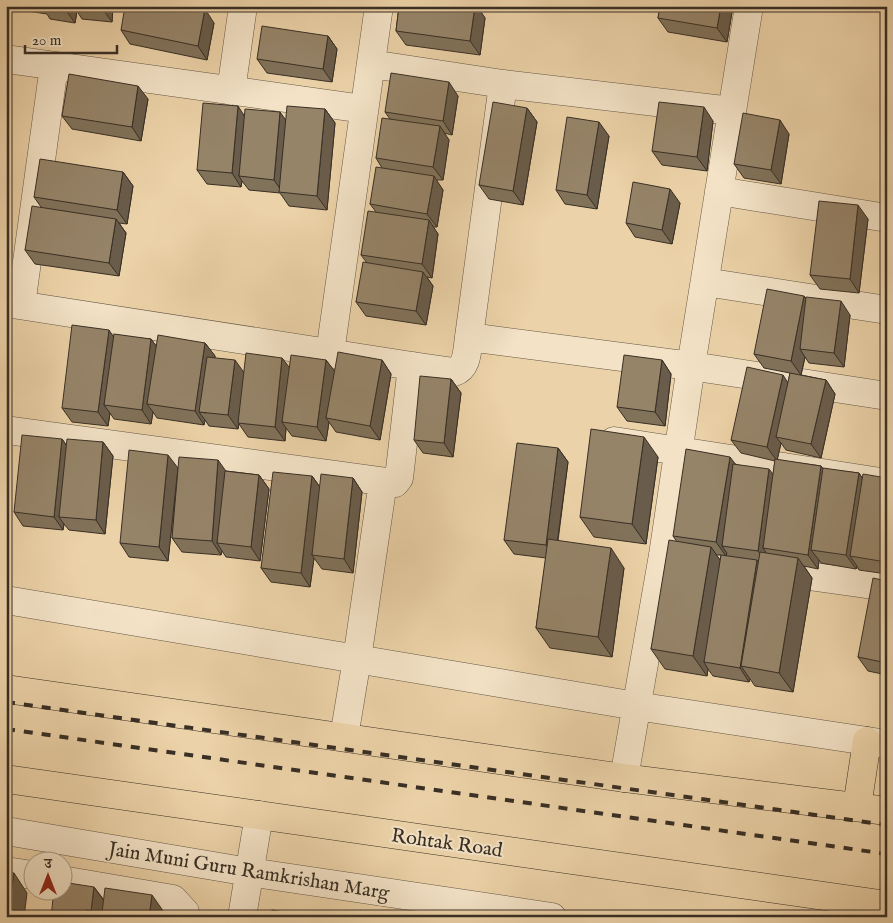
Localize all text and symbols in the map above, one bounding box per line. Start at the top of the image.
scale bar [25,22,118,54]
text: 20 m [32,31,62,50]
street label: Rohtak Road [390,823,504,864]
street label: Jain Muni Guru Ramkrishan Marg [105,837,392,906]
north arrow [22,850,72,900]
text: उ [43,855,52,873]

